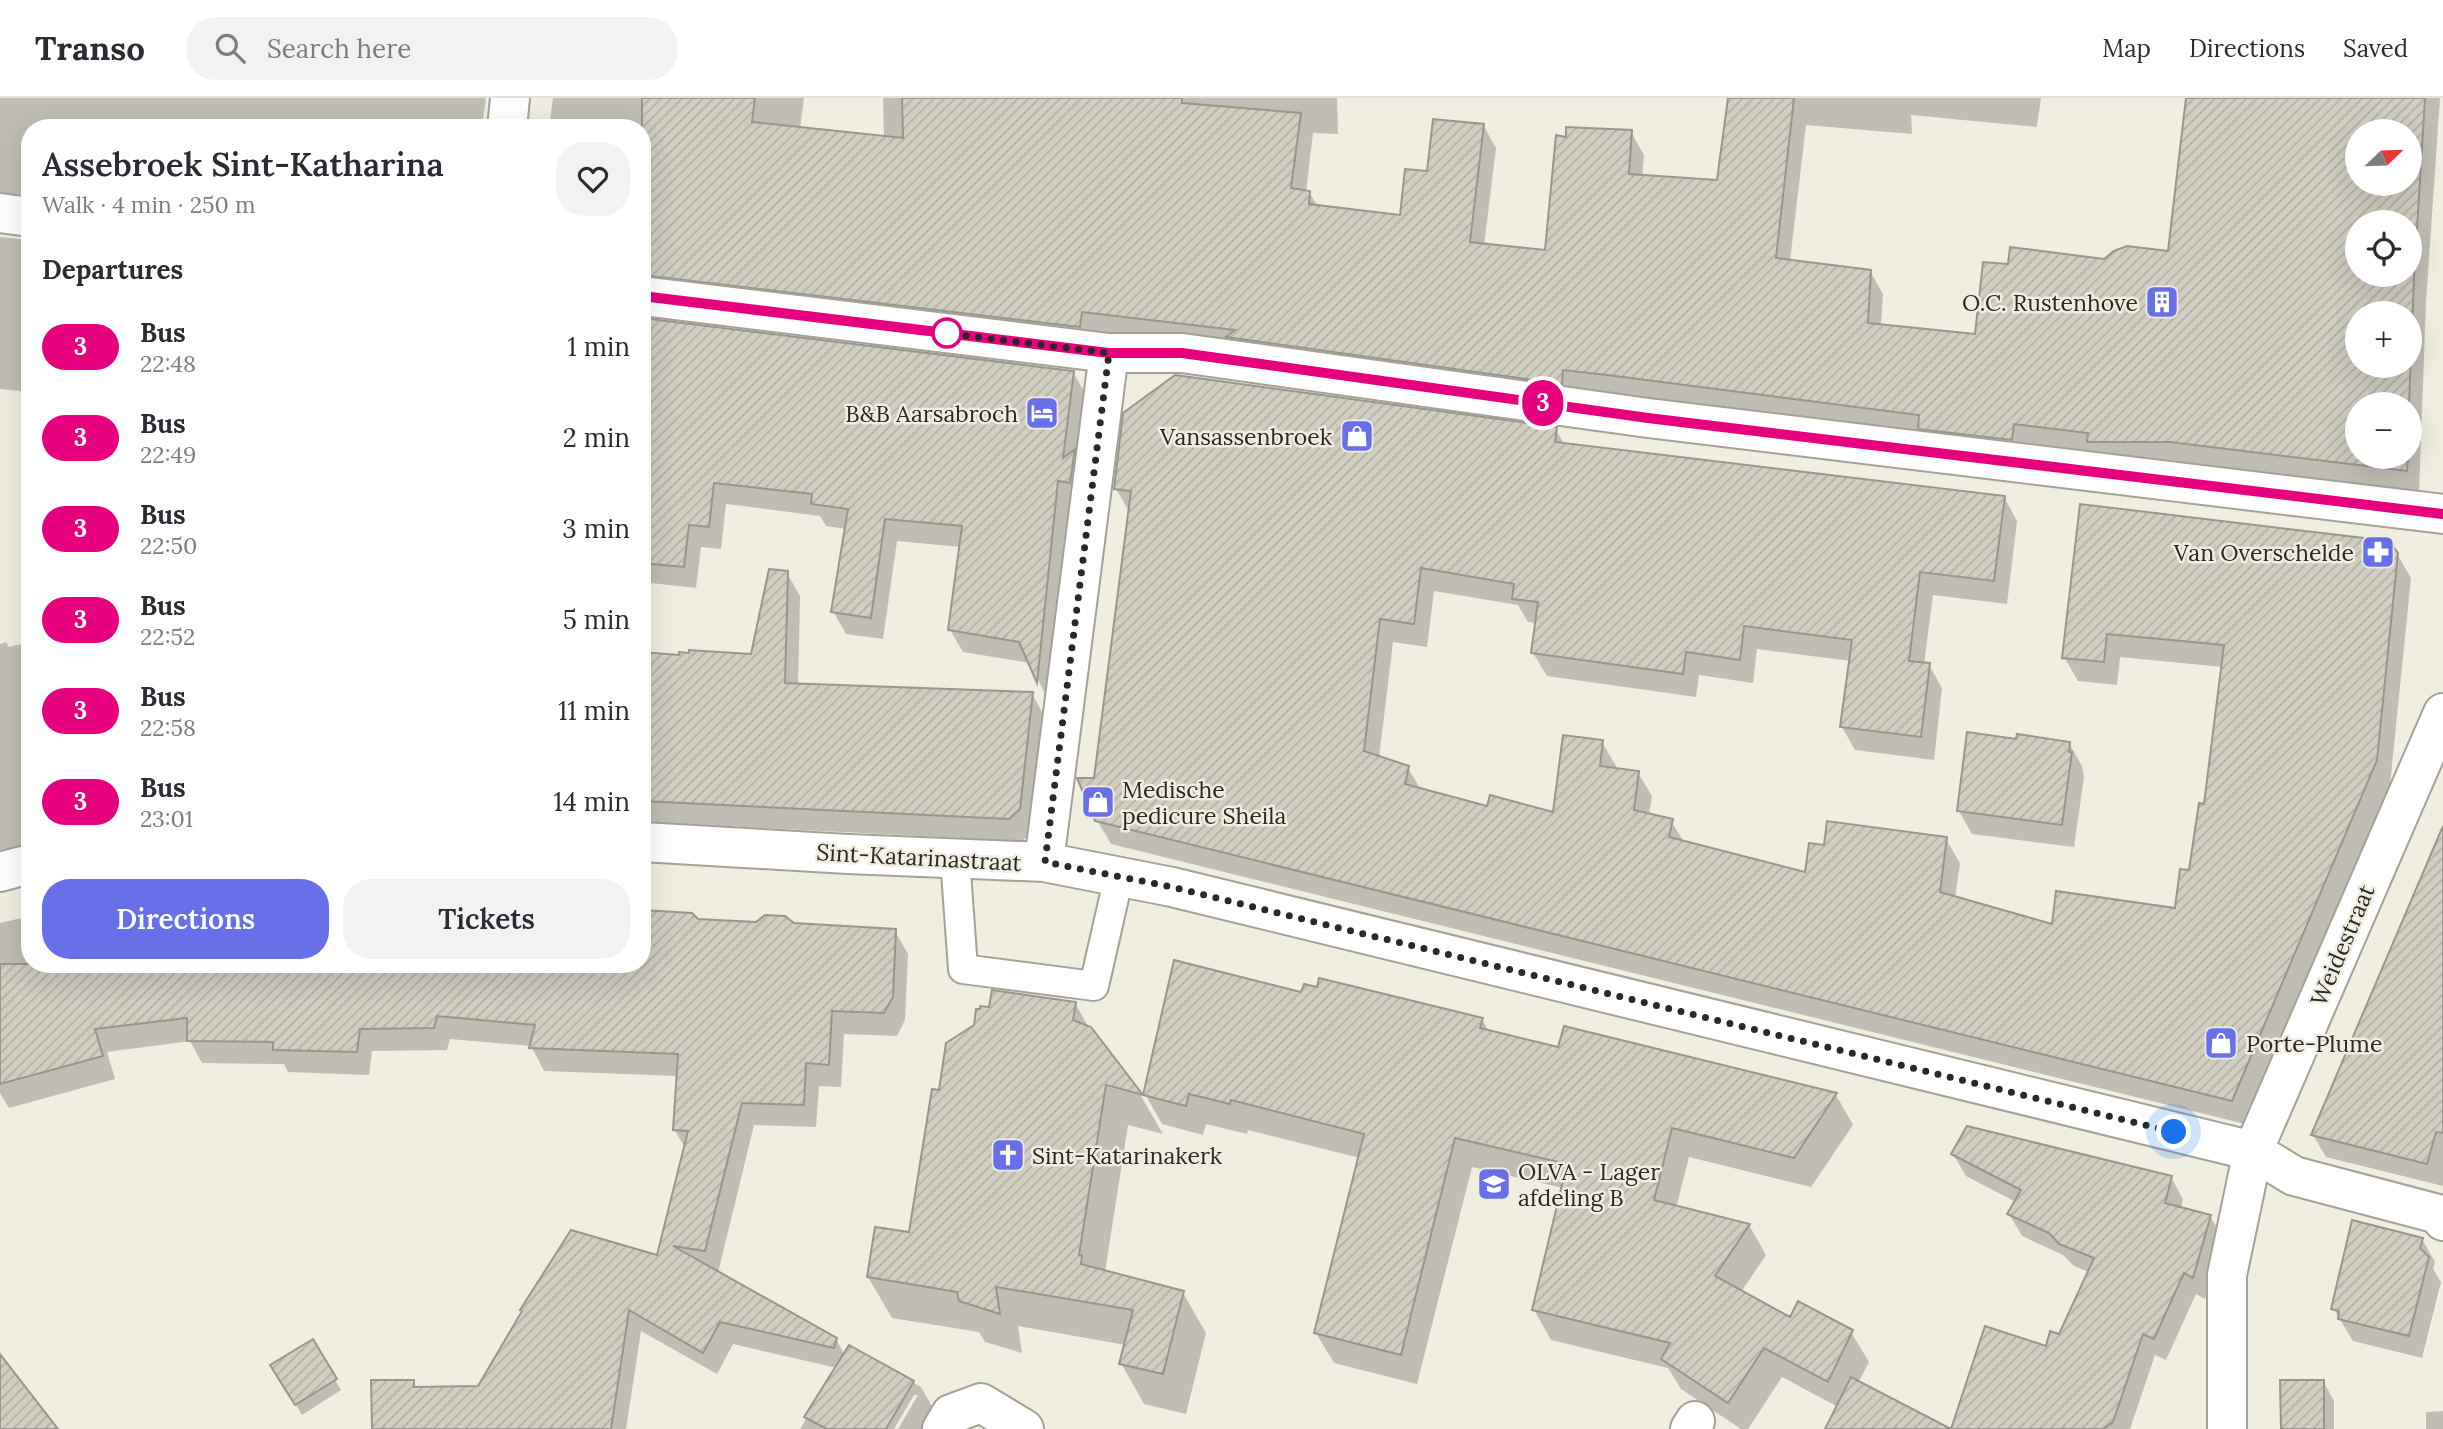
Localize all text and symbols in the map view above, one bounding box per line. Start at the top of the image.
search box [187,17,677,80]
text: Transo [35,27,145,69]
icon: search [211,29,249,67]
text: Search here [267,32,411,65]
text: Map [2102,33,2151,64]
text: Directions [2189,33,2305,64]
text: Saved [2343,33,2408,64]
north arrow [2345,119,2422,196]
map controls [2345,119,2422,469]
button: heart [556,142,630,216]
text: Assebroek Sint-Katharina [42,143,444,185]
text: Walk · 4 min · 250 m [42,190,255,219]
button: locate [2345,210,2422,287]
text: Departures [42,253,183,286]
building icon: O.C. Rustenhove [2143,283,2181,321]
place label: O.C. Rustenhove [1962,288,2138,317]
button: + [2345,301,2422,378]
text: Bus [140,316,186,349]
unlabelled marker [932,318,962,348]
text: 1 min [567,330,630,363]
text: 3 [74,331,87,362]
text: 22:48 [140,349,196,378]
line badge: 3 [1520,380,1566,426]
text: 3 [1536,387,1550,418]
button: − [2345,392,2422,469]
hotel icon: B&B Aarsabroch [1023,394,1061,432]
place label: B&B Aarsabroch [845,399,1018,428]
text: Bus [140,407,186,440]
shop icon: Vansassenbroek [1338,417,1376,455]
text: 2 min [563,421,630,454]
text: 3 [74,422,87,453]
place label: Vansassenbroek [1159,422,1333,451]
text: 22:49 [140,440,196,469]
text: Bus [140,498,186,531]
text: 3 min [562,512,630,545]
text: 3 [74,513,87,544]
text: 22:50 [140,531,197,560]
pharmacy icon: Van Overschelde [2359,533,2397,571]
place label: Van Overschelde [2173,538,2354,567]
text: Bus [140,589,186,622]
text: 5 min [563,603,630,636]
text: 3 [74,604,87,635]
text: 22:52 [140,622,195,651]
text: Bus [140,680,186,713]
text: 11 min [558,694,630,727]
text: 3 [74,695,87,726]
text: 22:58 [140,713,196,742]
text: Bus [140,771,186,804]
place label: Medische pedicure Sheila [1122,775,1287,830]
shop icon: Medische pedicure Sheila [1079,783,1117,821]
text: 14 min [553,785,630,818]
text: 3 [74,786,87,817]
text: 23:01 [140,804,193,833]
street label: Sint-Katarinastraat [816,837,1022,877]
button: Directions [42,879,329,959]
button: Tickets [343,879,630,959]
street label: Weidestraat [2303,880,2381,1010]
shop icon: Porte-Plume [2202,1024,2240,1062]
place label: Porte-Plume [2246,1029,2382,1058]
your location [2156,1114,2191,1149]
church icon: Sint-Katarinakerk [989,1136,1027,1174]
place label: Sint-Katarinakerk [1032,1141,1223,1170]
place label: OLVA - Lager afdeling B [1518,1157,1660,1212]
school or university icon: OLVA - Lager afdeling B [1475,1165,1513,1203]

